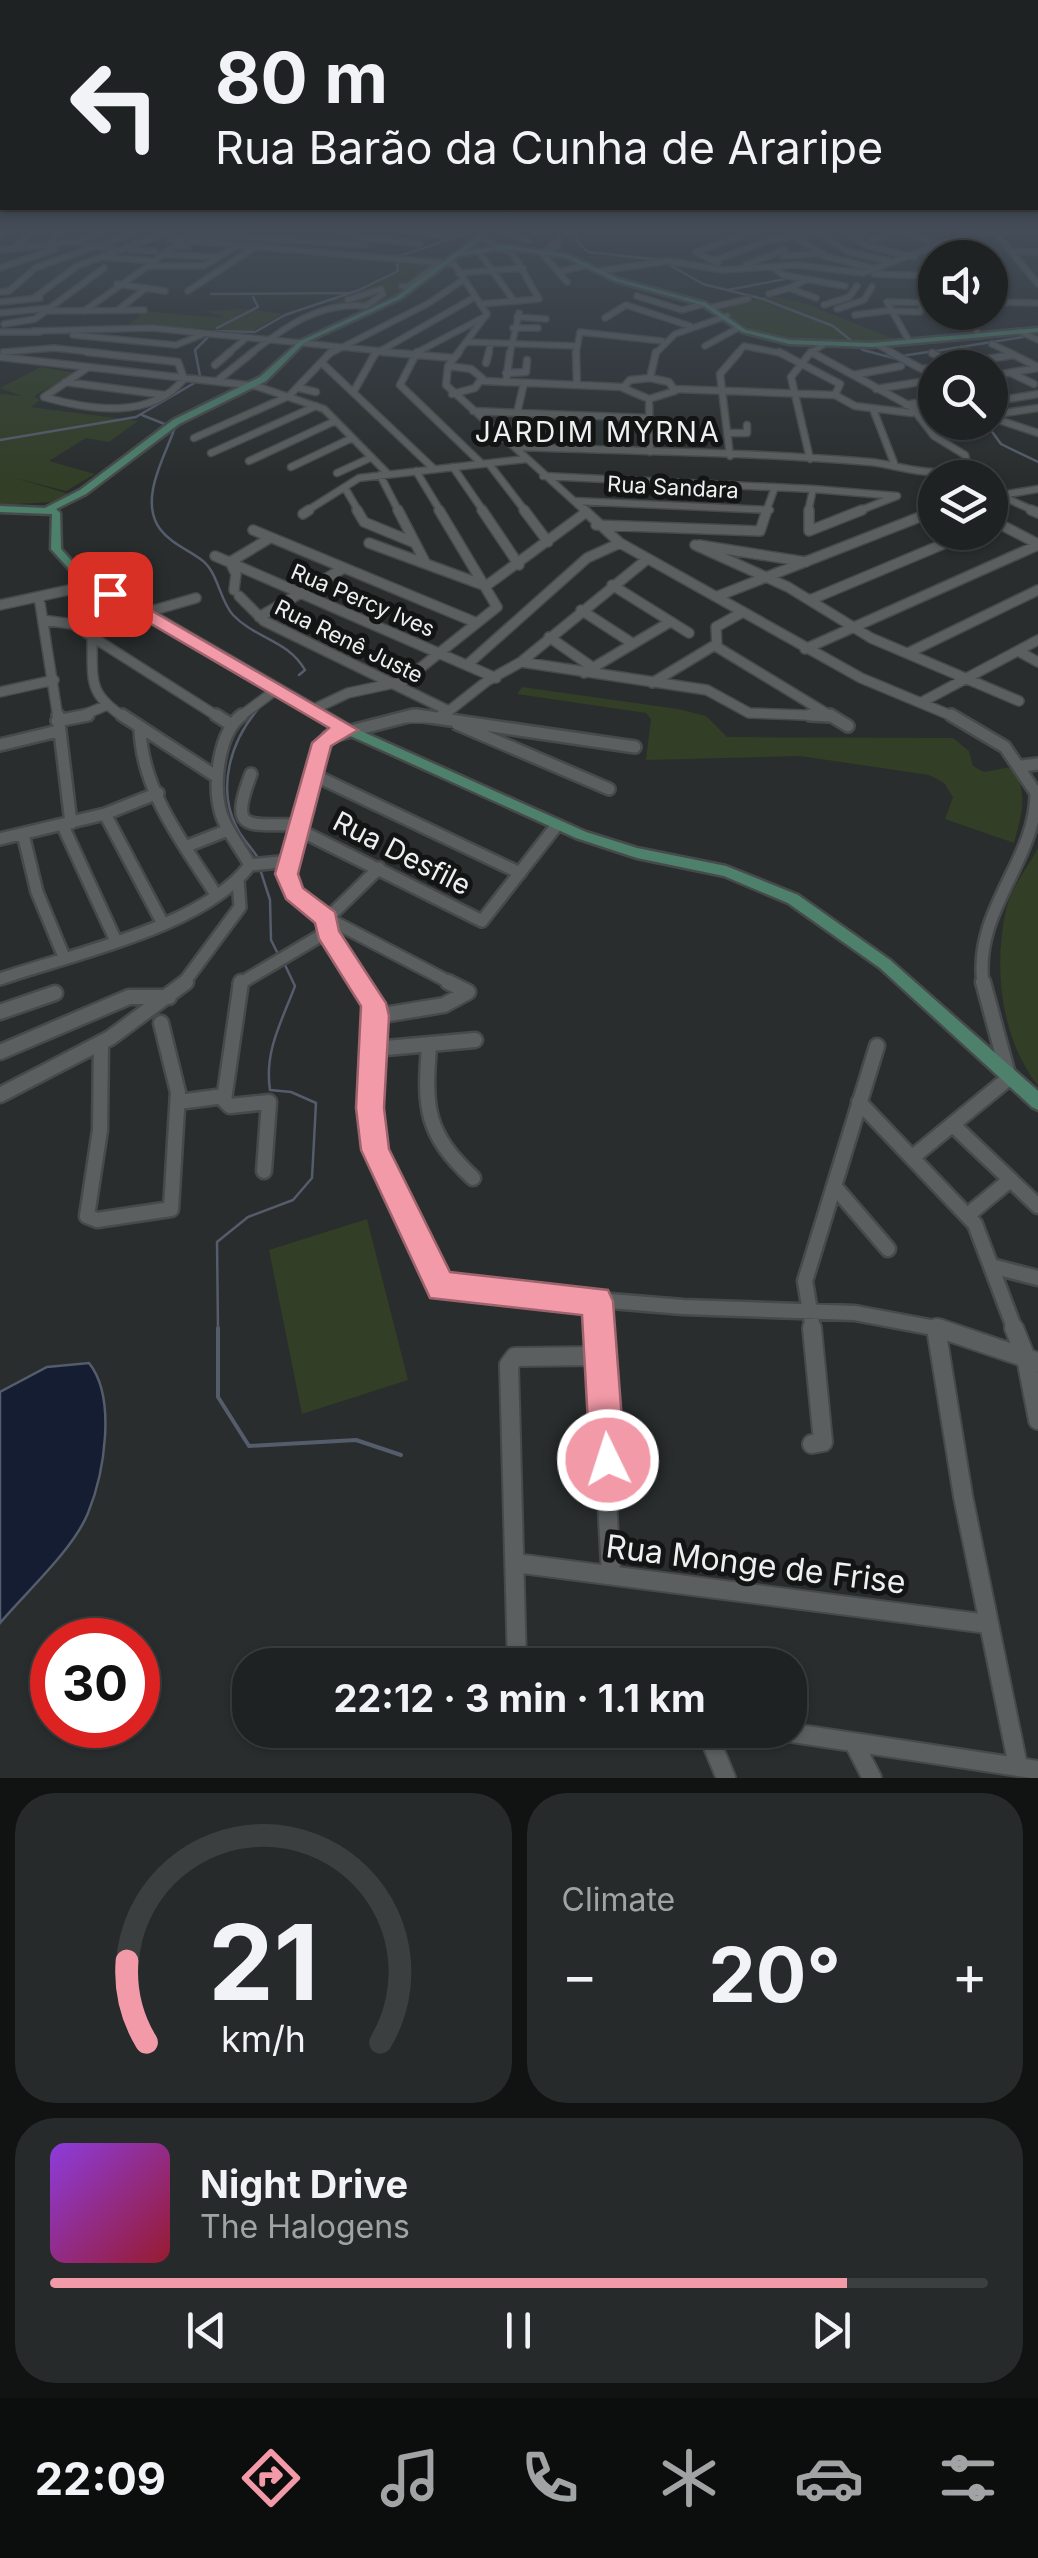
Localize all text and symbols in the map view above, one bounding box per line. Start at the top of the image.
text: 80 m [215,35,388,120]
icon: left [50,40,180,170]
text: Rua Barão da Cunha de Araripe [215,120,883,175]
map controls [918,240,1008,550]
button: sound [918,240,1008,330]
button: search [918,350,1008,440]
district label: JARDIM MYRNA [475,415,721,449]
button: layers [918,460,1008,550]
street label: Rua Sandara [607,471,739,503]
pin [68,552,153,637]
street label: Rua Percy Ives [287,558,439,642]
icon: arrive [83,567,138,622]
street label: Rua Renê Juste [271,594,427,688]
street label: Rua Desfile [328,804,476,902]
position arrow [556,1408,660,1512]
street label: Rua Monge de Frise [604,1526,908,1602]
speed limit sign: 30 [30,1618,160,1748]
text: 22:12 · 3 min · 1.1 km [333,1675,706,1721]
text: Climate [562,1880,675,1919]
text: 21 [208,1899,318,2025]
text: 20° [709,1929,841,2020]
text: − [562,1942,598,2008]
text: + [952,1942,988,2008]
text: km/h [221,2017,306,2061]
text: Night Drive [200,2161,408,2207]
text: The Halogens [200,2207,410,2246]
icon: previous [179,2303,234,2358]
icon: pause [491,2303,546,2358]
icon: next [804,2303,859,2358]
icon: directions [236,2443,306,2513]
icon: music [375,2443,445,2513]
icon: phone [515,2443,585,2513]
icon: climate [654,2443,724,2513]
icon: car [794,2443,864,2513]
icon: filters [933,2443,1003,2513]
text: 22:09 [35,2451,166,2506]

